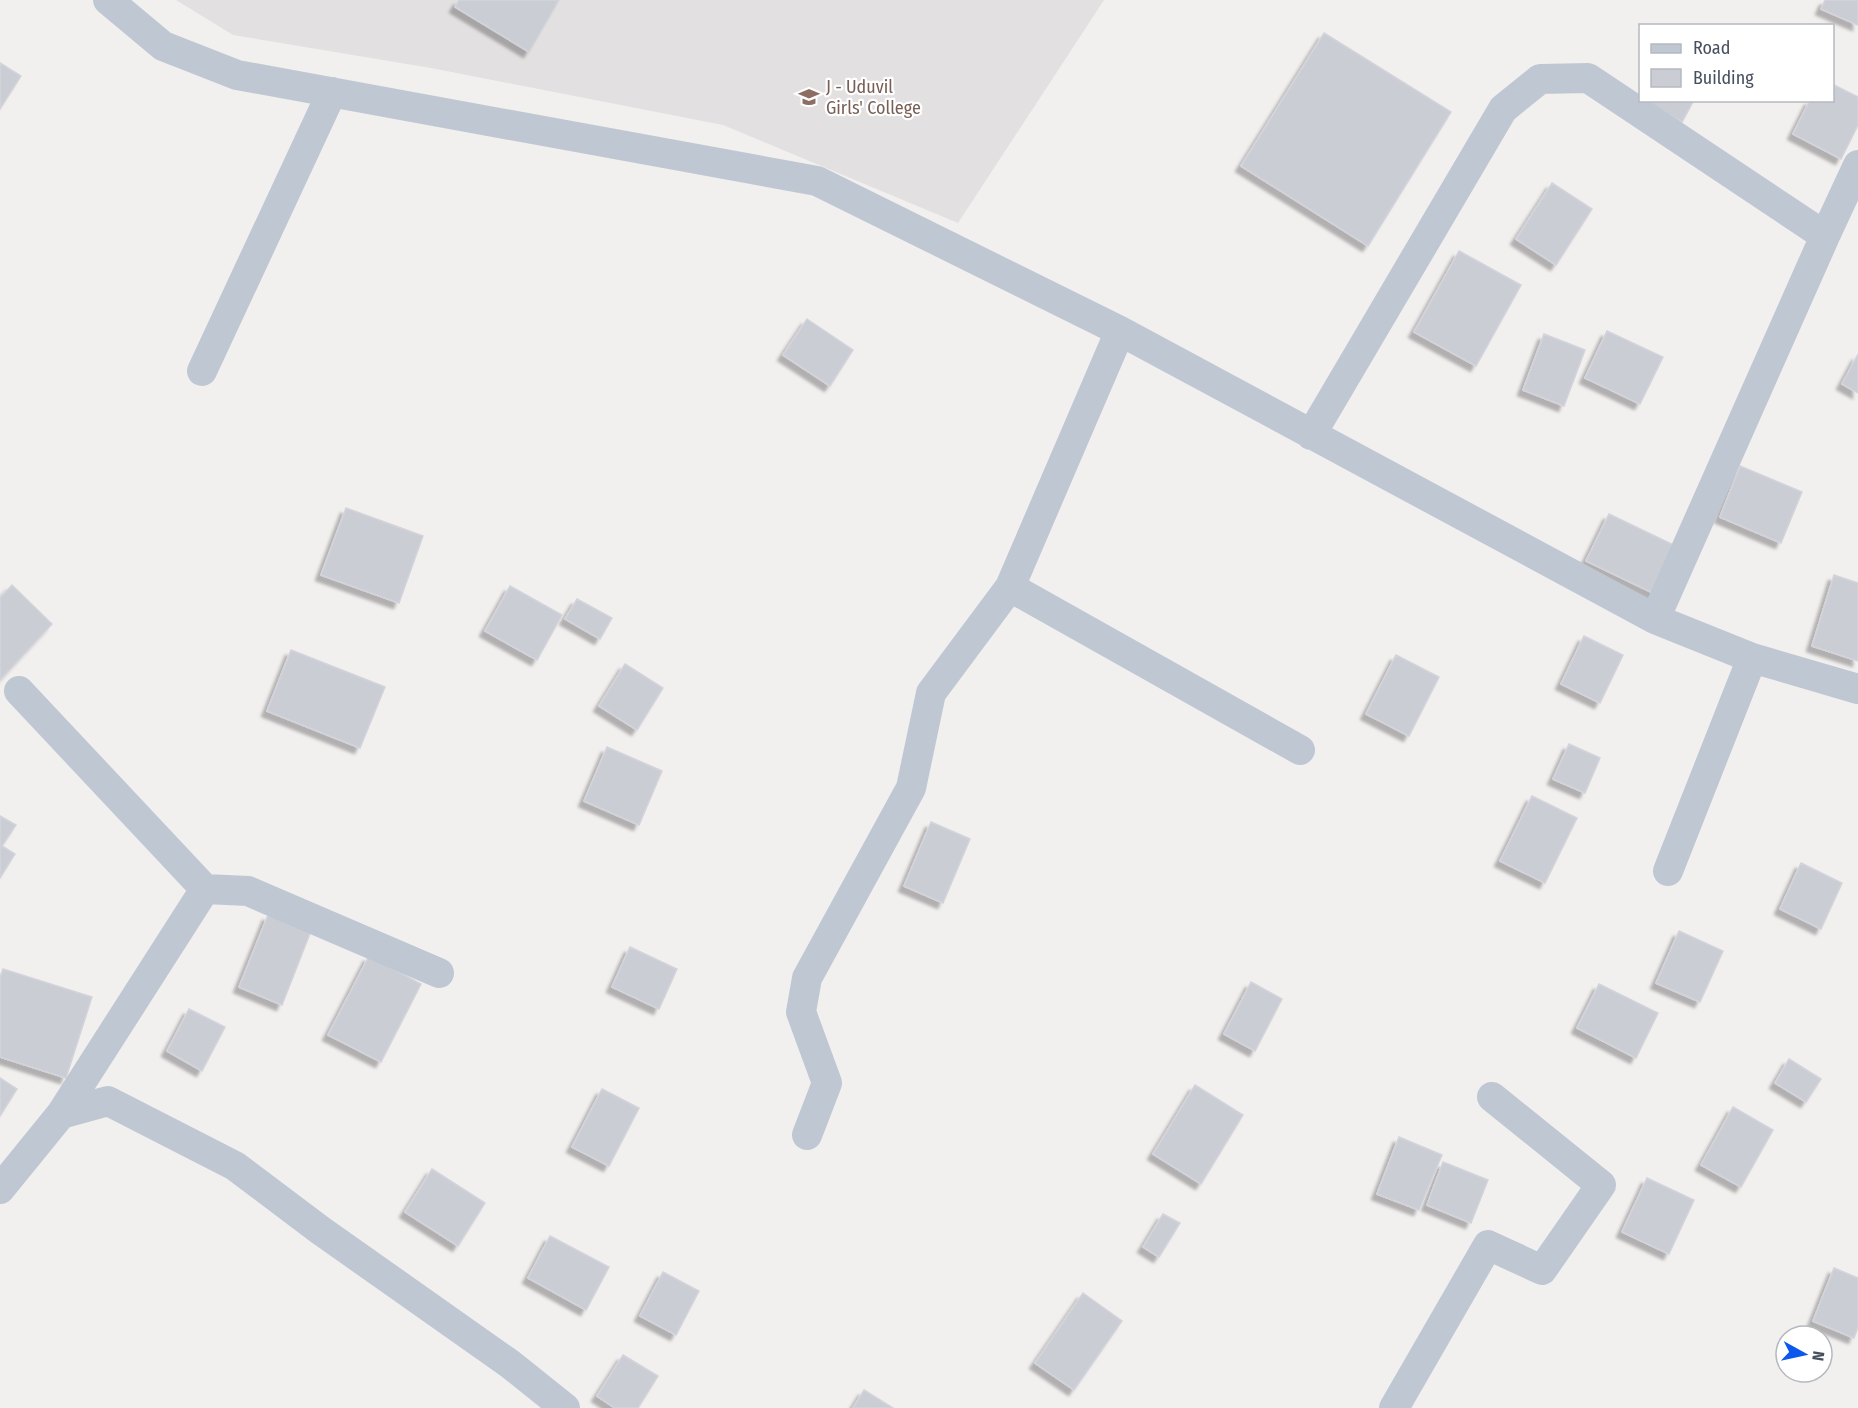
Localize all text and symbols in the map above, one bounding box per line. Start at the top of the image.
legend [1639,24,1834,102]
text: Road [1693,37,1730,59]
text: Building [1693,67,1754,89]
place label: J - Uduvil Girls' College [826,76,921,119]
school or university icon: J - Uduvil Girls' College [797,85,821,109]
north arrow [1774,1324,1834,1384]
text: N [1808,1350,1828,1362]

